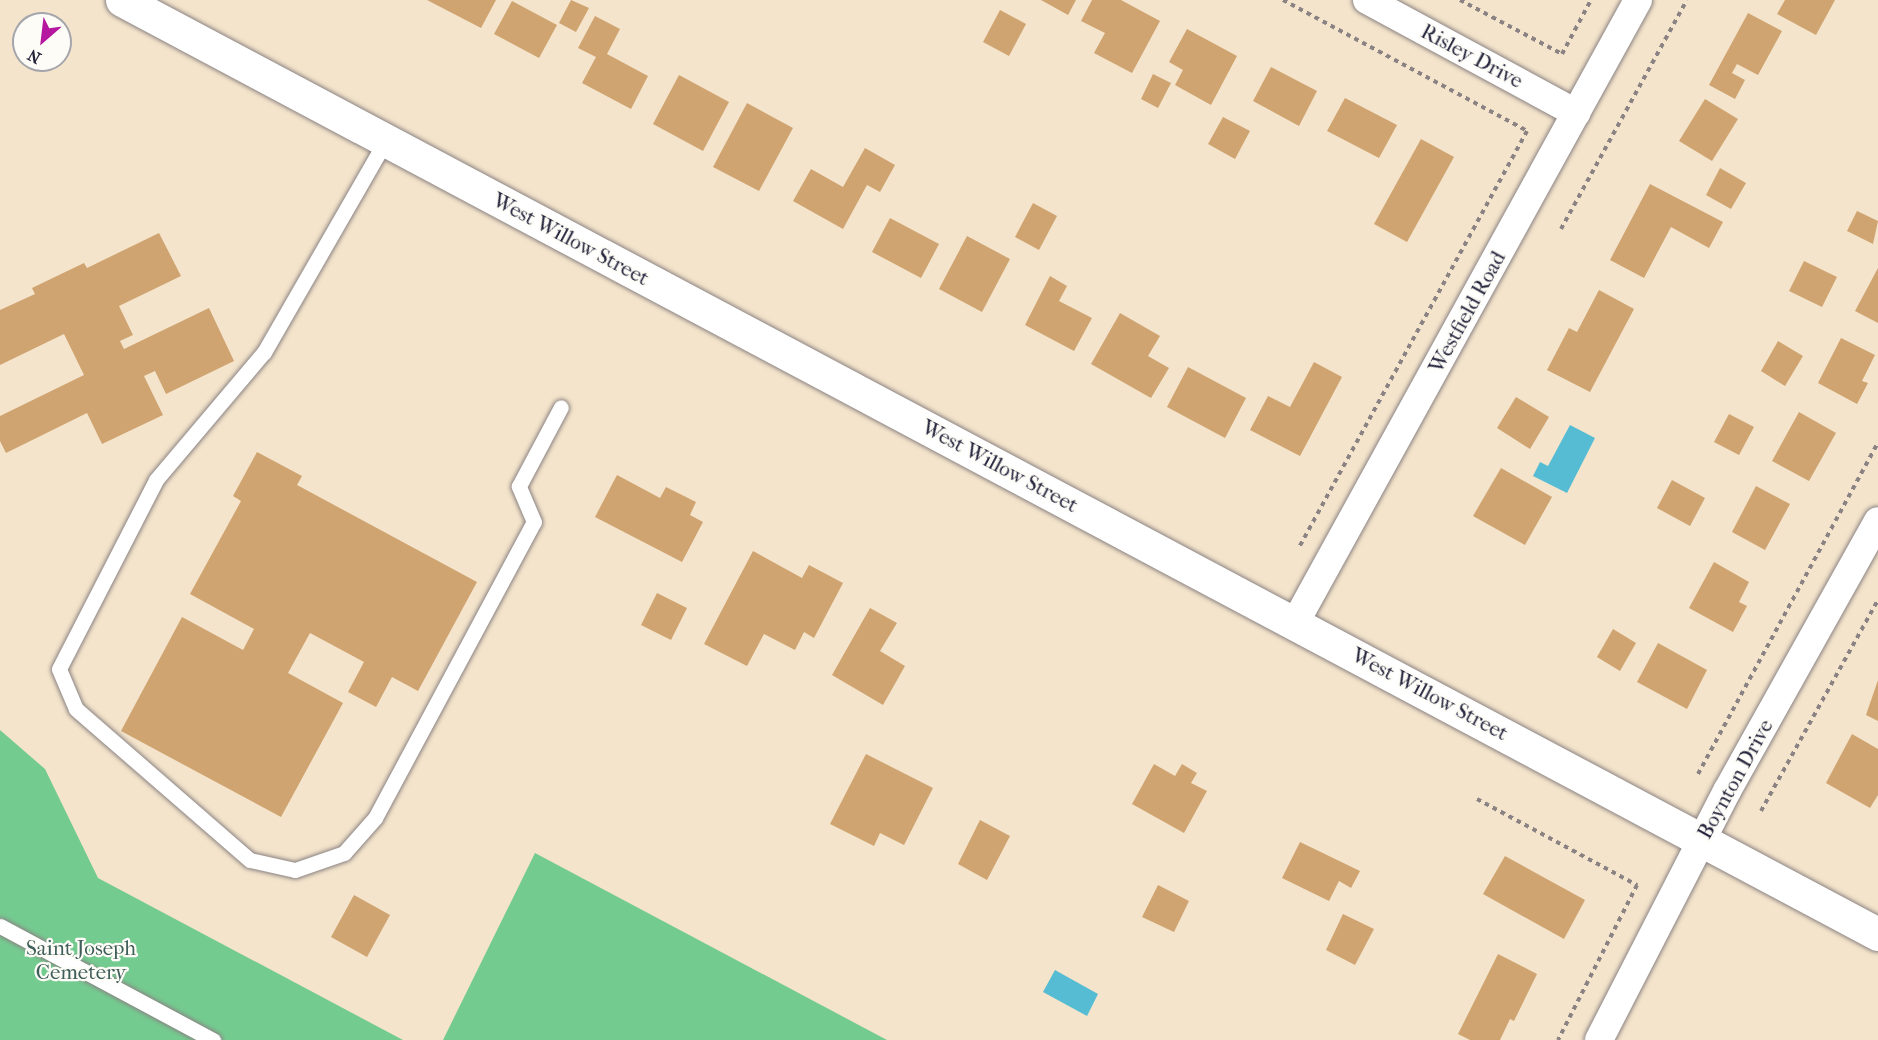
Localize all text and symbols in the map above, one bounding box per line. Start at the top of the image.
north arrow [12,12,72,72]
street label: Risley Drive [1417,19,1527,93]
text: N [24,45,44,68]
street label: West Willow Street [489,187,653,291]
street label: Westfield Road [1423,247,1511,377]
street label: West Willow Street [918,414,1082,518]
street label: West Willow Street [1348,642,1512,746]
street label: Boynton Drive [1692,715,1778,843]
park label: Saint Joseph Cemetery [26,935,136,985]

